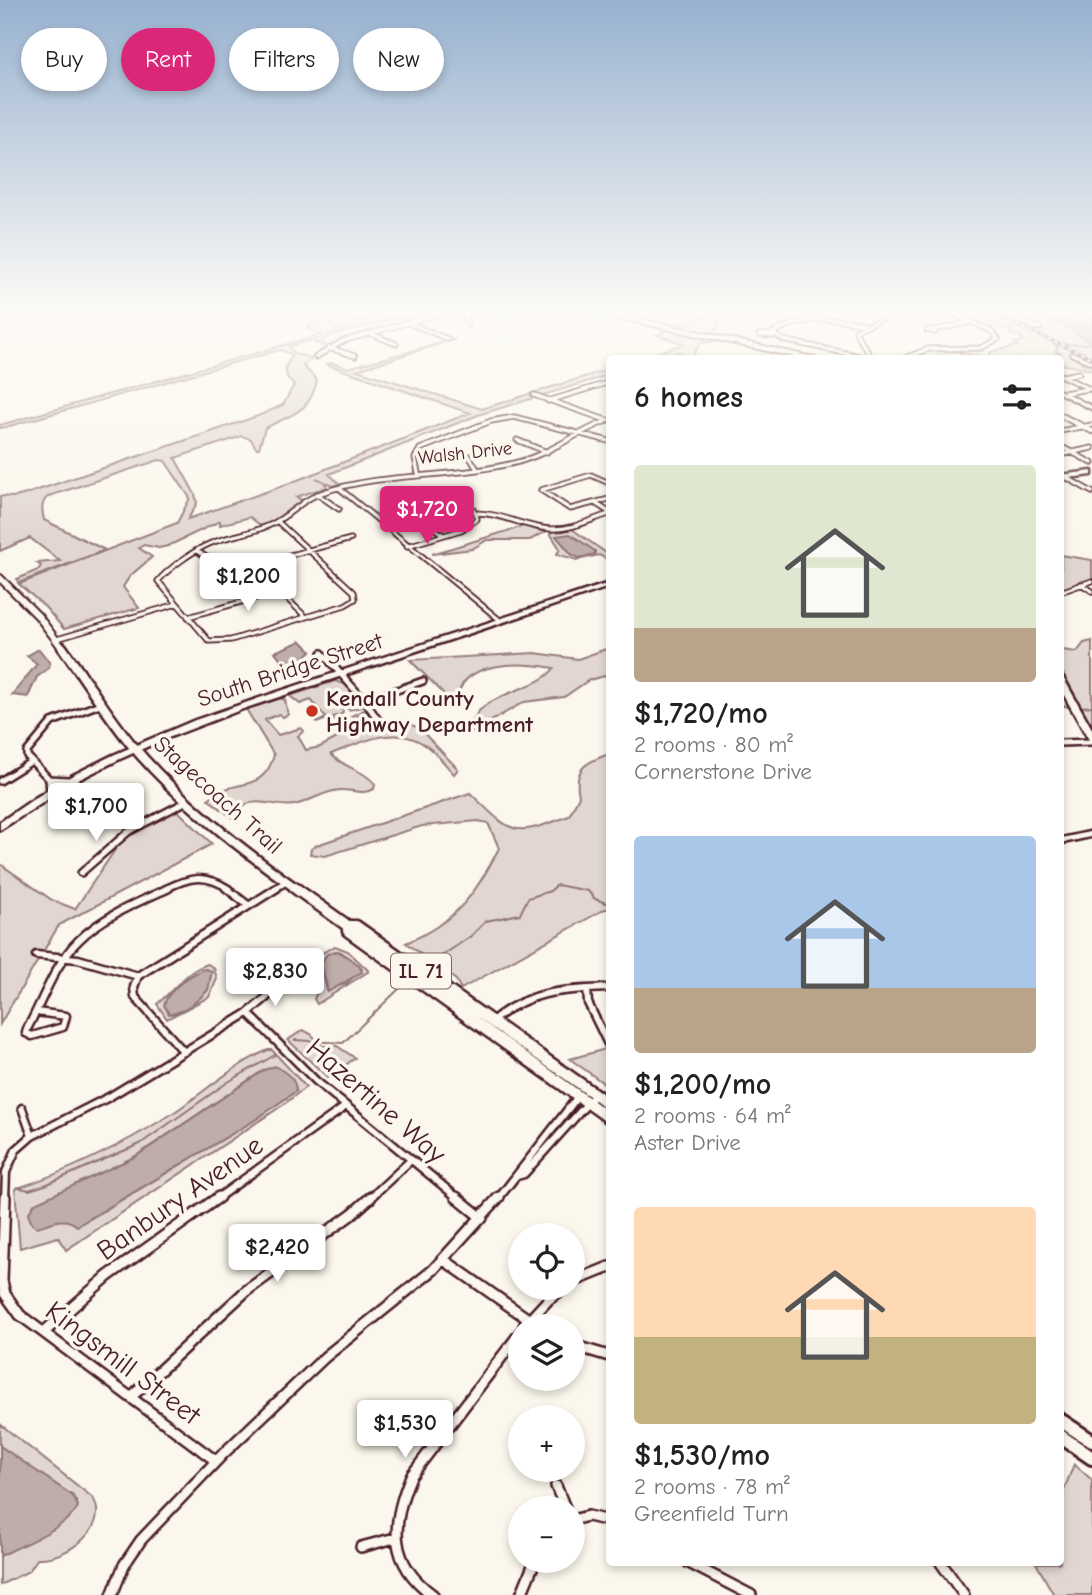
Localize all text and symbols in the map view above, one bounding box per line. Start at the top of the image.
chip: Buy [21,28,107,91]
chip: Rent [121,28,215,91]
chip: Filters [229,28,339,91]
chip: New [353,28,444,91]
icon: filters [998,378,1036,416]
text: 6 homes [634,380,743,415]
street label: Walsh Drive [417,437,513,469]
pin: $1,720 [370,486,484,546]
text: $1,720 [396,495,458,522]
icon: home [772,510,898,636]
pin: $1,200 [191,554,305,613]
text: $1,200 [215,562,281,589]
street label: South Bridge Street [194,627,387,713]
place label: Kendall County Highway Department [326,685,534,738]
text: $1,720/mo [634,696,768,731]
marker: Kendall County Highway Department [304,703,320,719]
street label: Stagecoach Trail [148,730,288,860]
text: 2 rooms · 80 m² [634,731,793,758]
text: Cornerstone Drive [634,758,812,785]
pin: $1,700 [39,784,153,843]
text: $1,700 [64,792,128,819]
icon: home [772,881,898,1007]
pin: $2,830 [218,948,332,1008]
road number: IL 71 [391,954,451,988]
text: $2,830 [242,957,308,984]
street label: Hazertine Way [300,1032,452,1170]
text: $1,200/mo [634,1067,771,1102]
text: 2 rooms · 64 m² [634,1102,791,1129]
street label: Banbury Avenue [91,1129,269,1267]
text: Aster Drive [634,1129,741,1156]
map controls [508,1223,585,1573]
button: locate [508,1223,585,1300]
pin: $2,420 [220,1224,334,1284]
text: $2,420 [244,1233,310,1260]
icon: home [772,1252,898,1378]
street label: Kingsmill Street [39,1294,207,1432]
button: layers [508,1314,585,1391]
pin: $1,530 [348,1400,462,1460]
button: + [508,1405,585,1482]
text: $1,530 [373,1409,437,1436]
text: $1,530/mo [634,1438,770,1473]
text: 2 rooms · 78 m² [634,1473,790,1500]
button: − [508,1496,585,1573]
text: Greenfield Turn [634,1500,789,1527]

